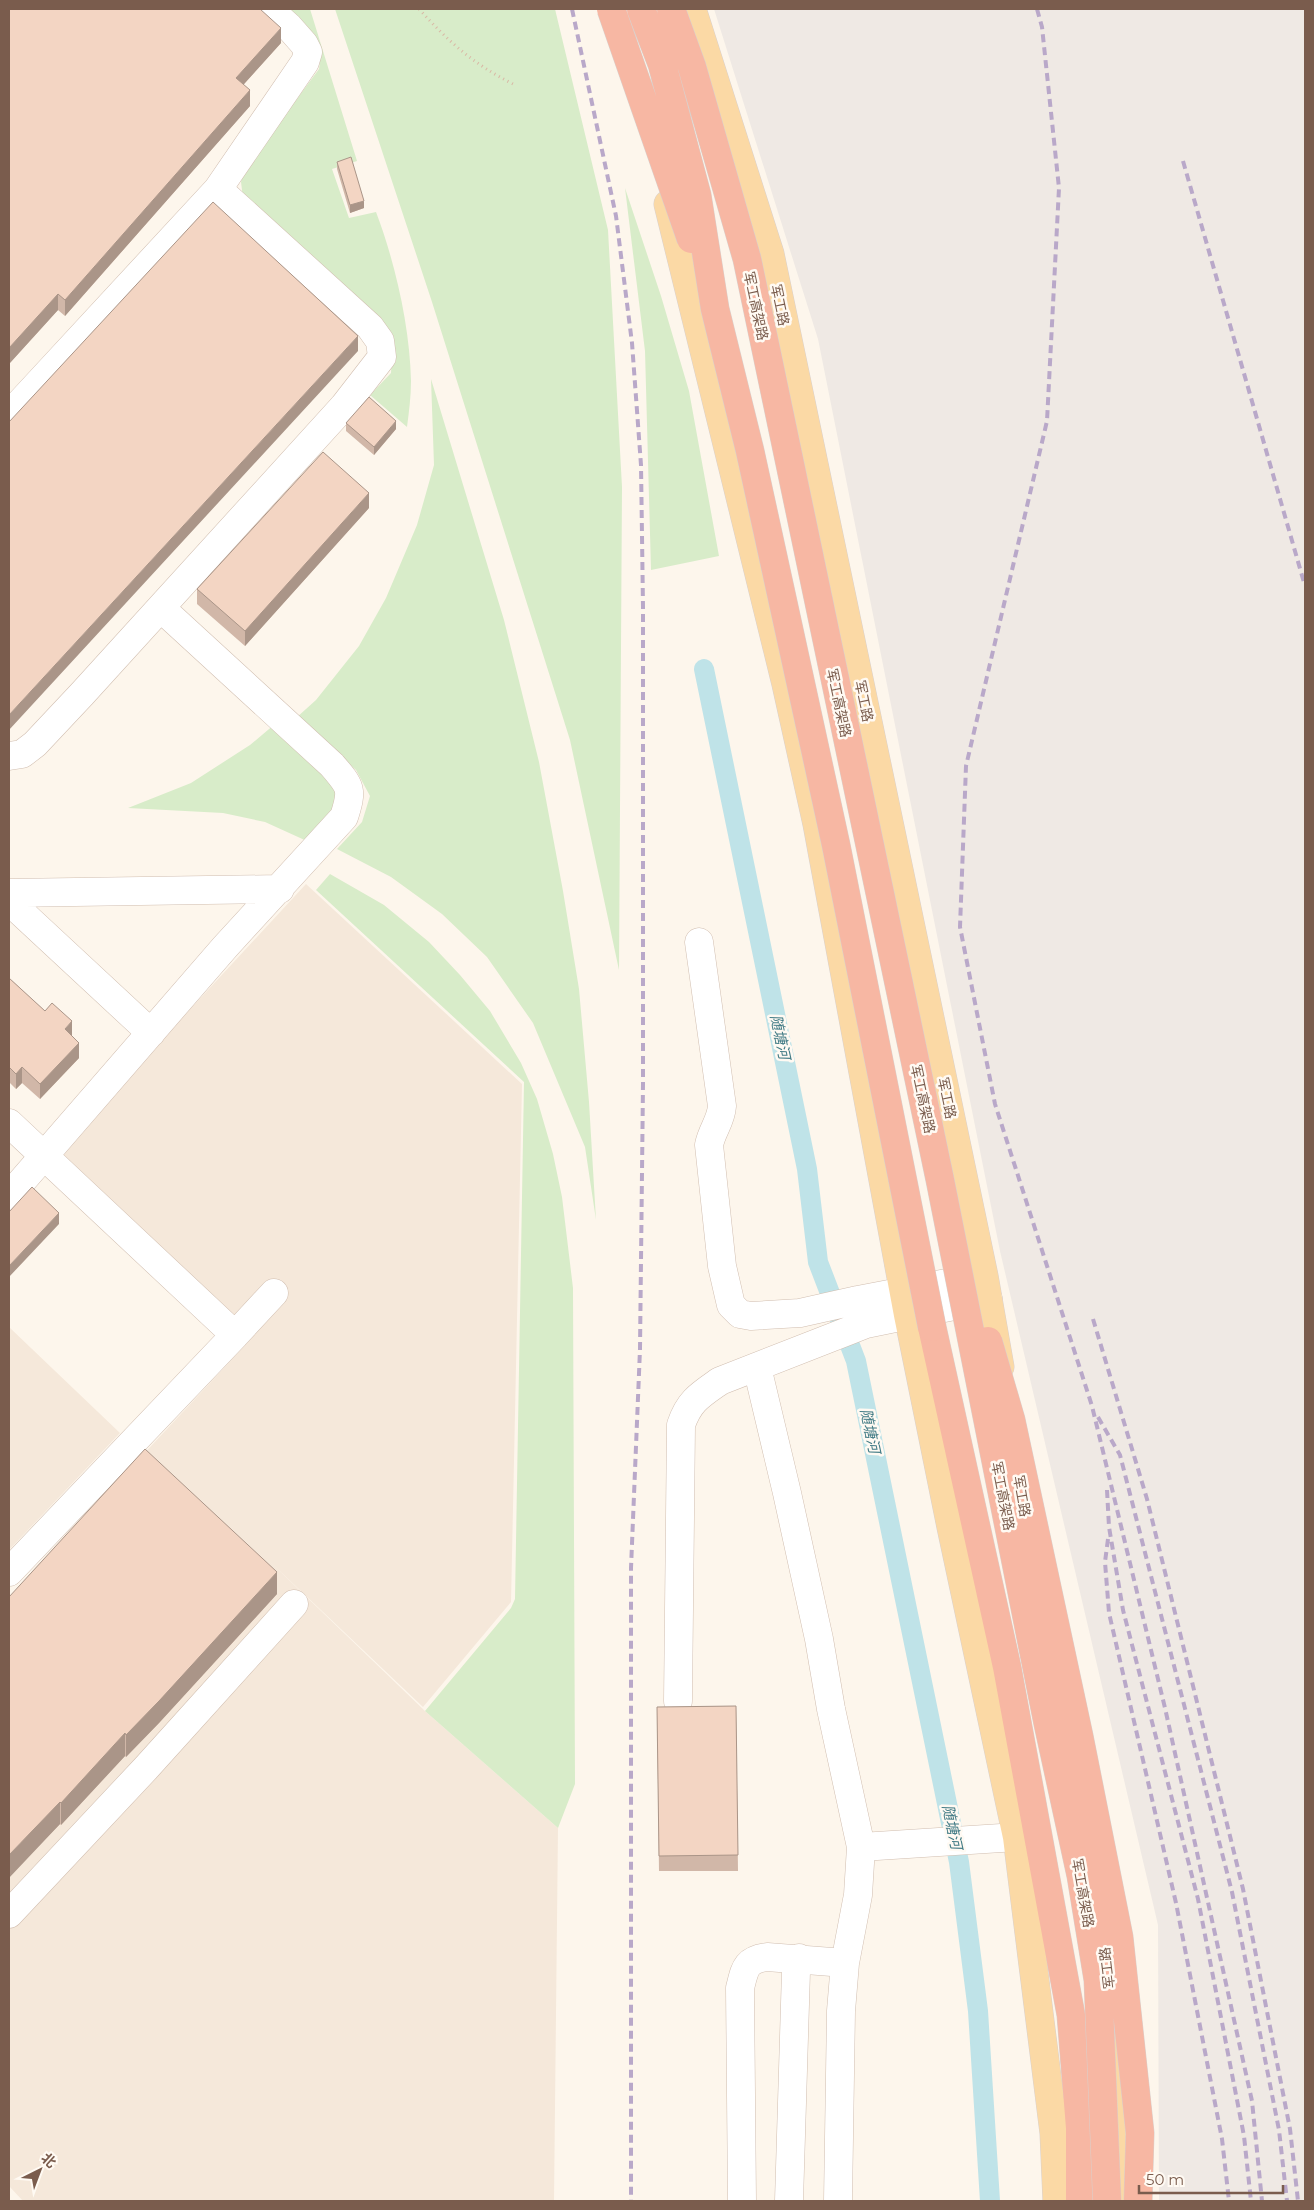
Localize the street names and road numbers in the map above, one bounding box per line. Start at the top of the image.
street label: 军工高架路 [740,270,772,342]
street label: 军工路 [767,283,793,327]
street label: 军工高架路 [823,667,855,739]
street label: 军工路 [851,679,877,723]
street label: 军工高架路 [907,1063,939,1135]
street label: 军工路 [934,1076,960,1120]
street label: 军工高架路 [987,1460,1019,1532]
street label: 军工路 [1009,1474,1035,1518]
street label: 军工高架路 [1068,1857,1098,1929]
street label: 军工路 [1096,1946,1118,1990]

